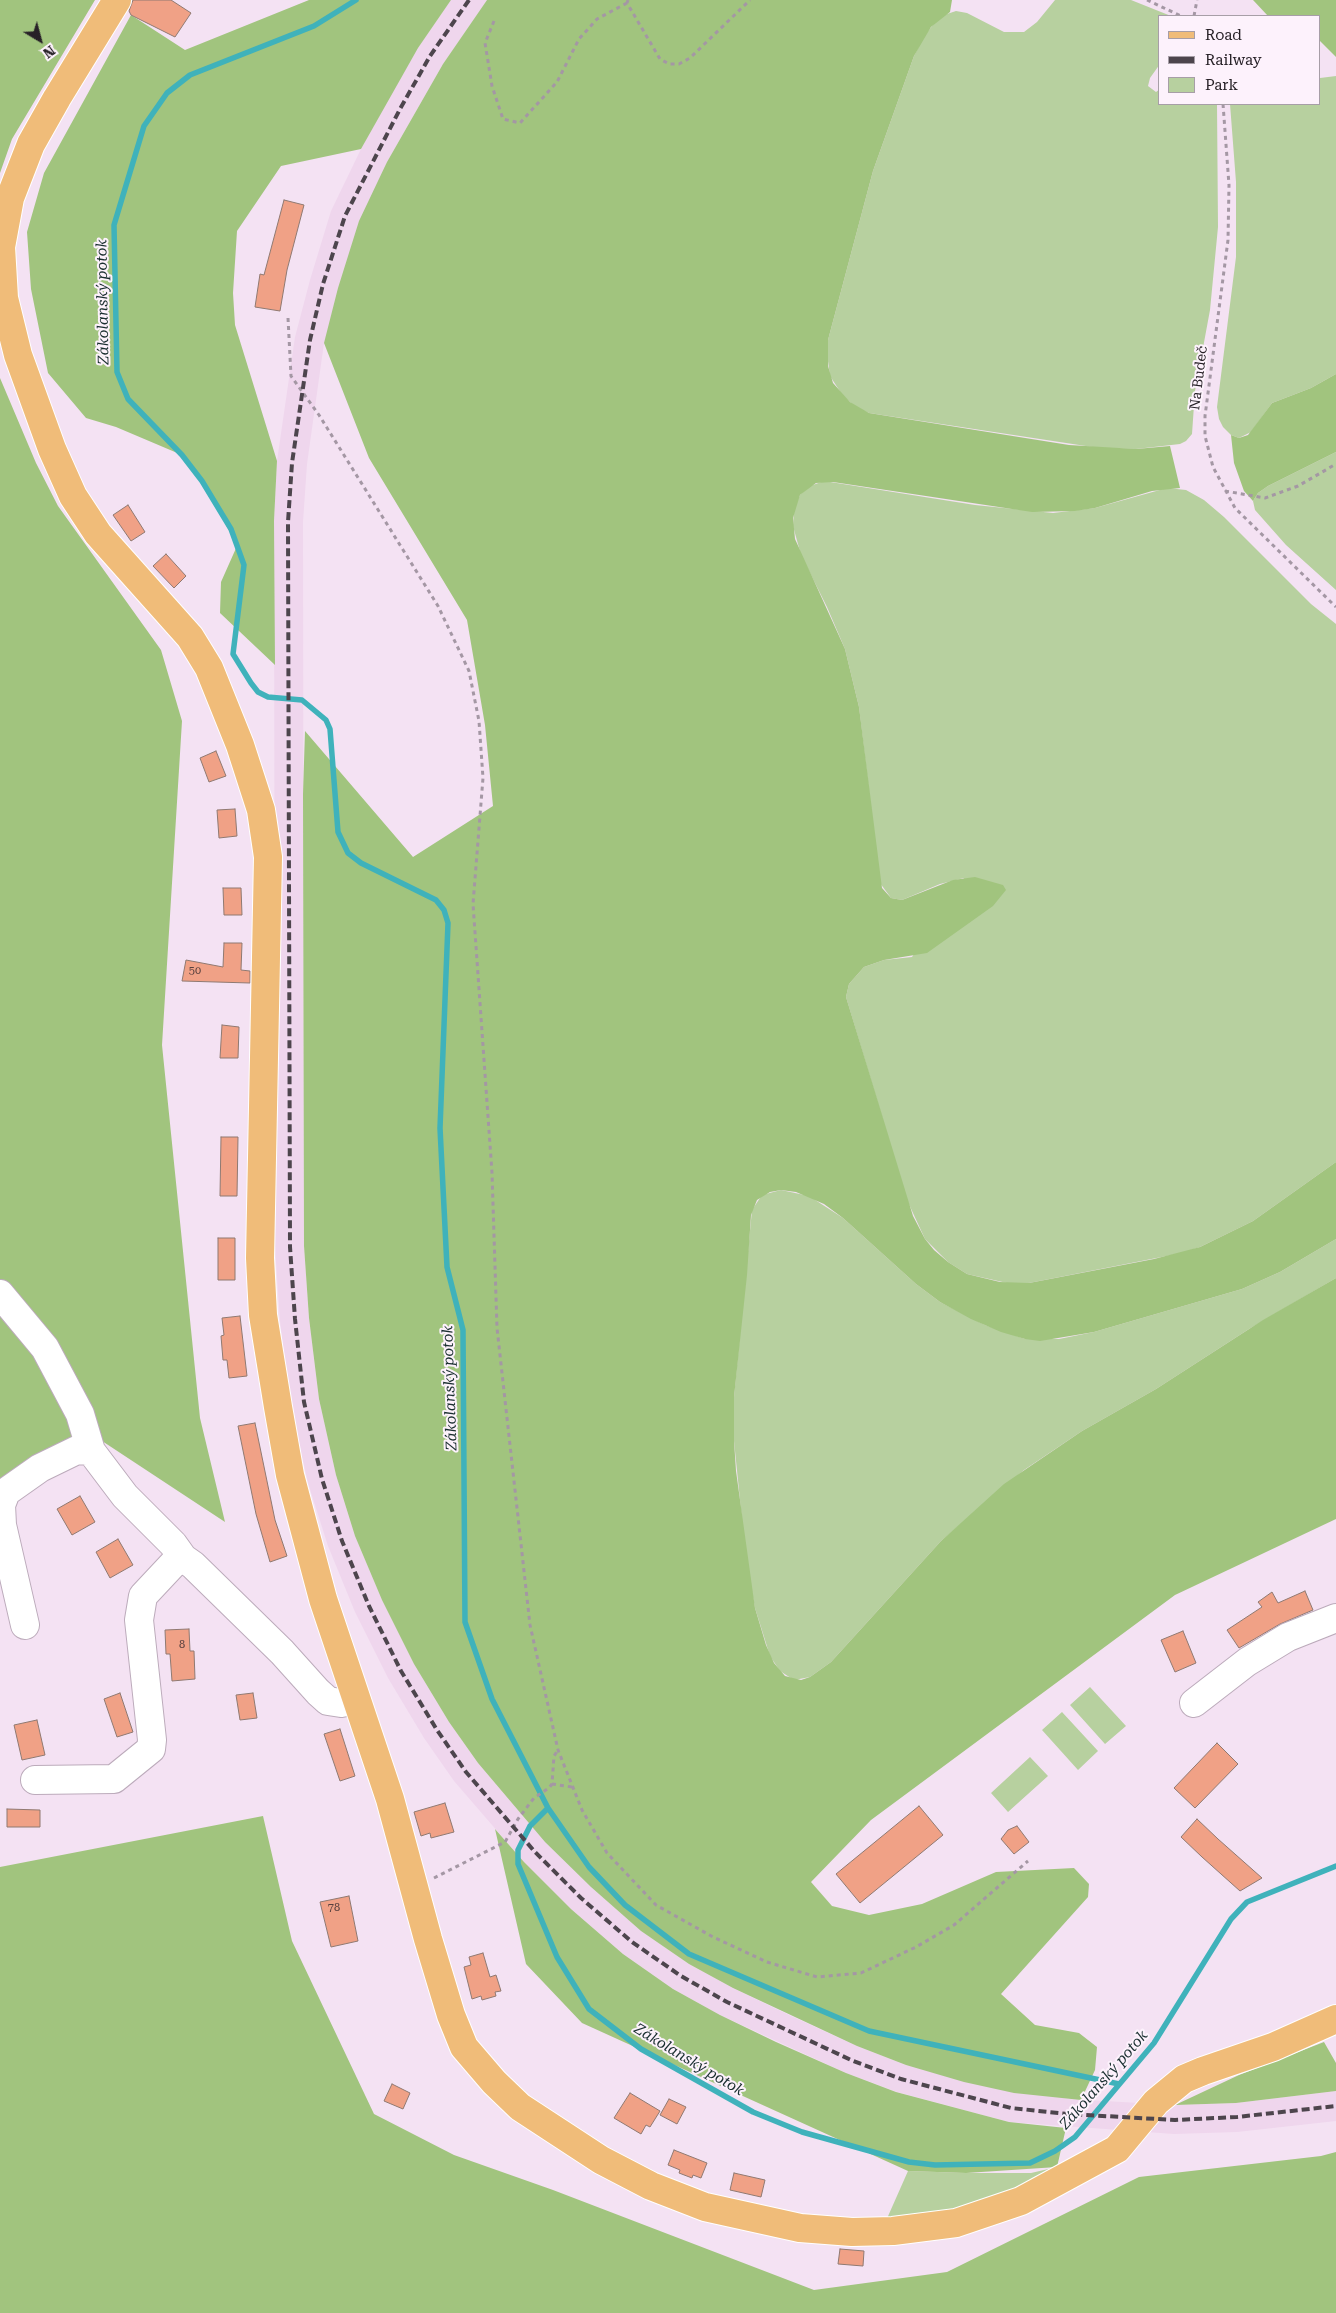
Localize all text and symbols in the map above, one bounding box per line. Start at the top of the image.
north arrow [15,15,65,65]
legend [1158,15,1321,105]
text: Road [1205,26,1242,44]
text: N [40,42,58,62]
text: Railway [1205,51,1262,69]
text: Park [1205,76,1238,94]
water label: Zákolanský potok [93,239,113,365]
street label: Na Budeč [1187,345,1211,411]
house number: 50 [189,964,201,978]
water label: Zákolanský potok [439,1325,461,1451]
house number: 8 [179,1638,185,1652]
house number: 78 [328,1901,340,1915]
water label: Zákolanský potok [631,2020,747,2100]
water label: Zákolanský potok [1056,2027,1152,2133]

